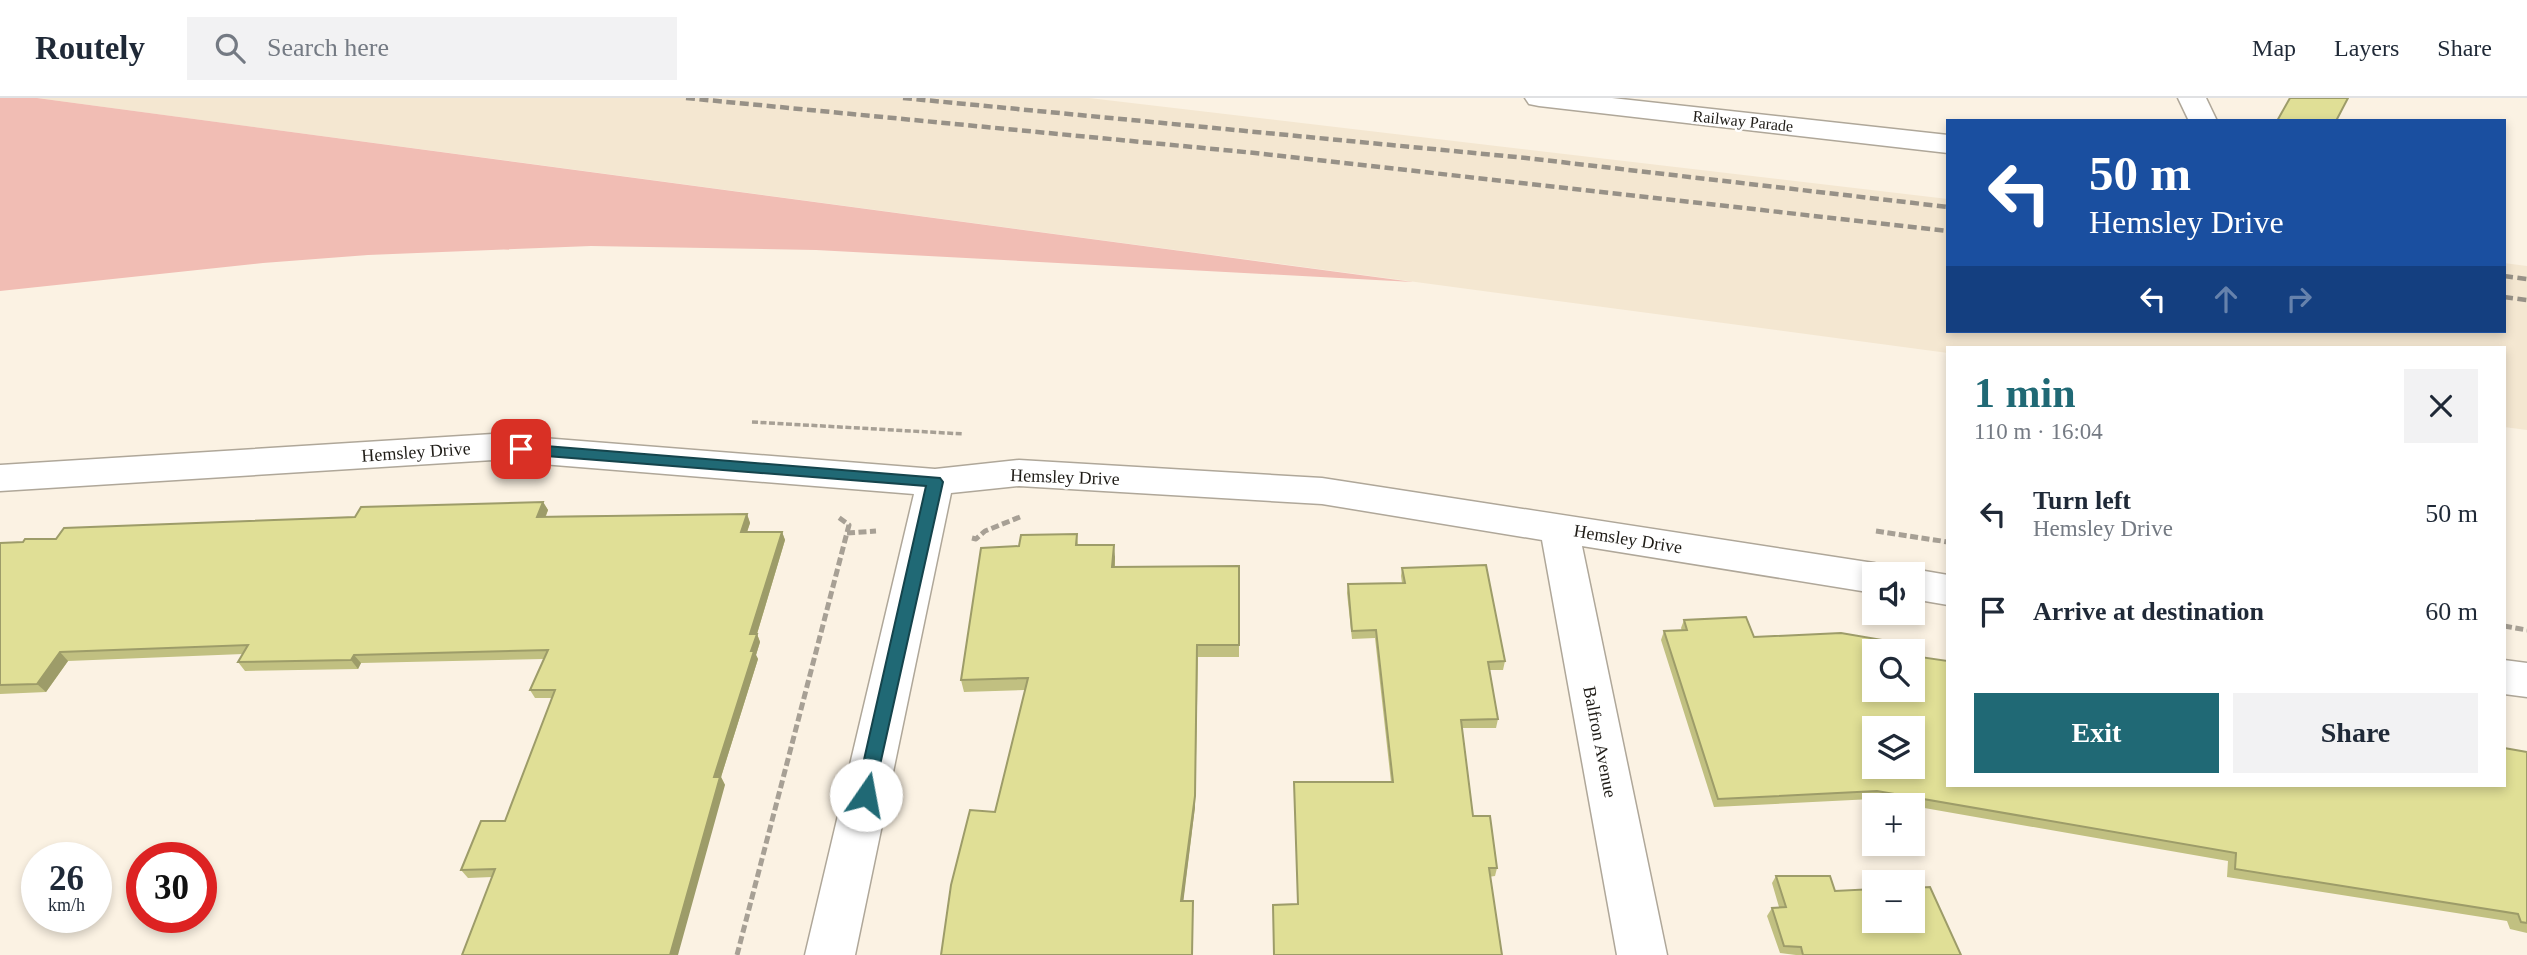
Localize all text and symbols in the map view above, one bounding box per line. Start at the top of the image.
search box [187,17,677,80]
icon: search [211,29,249,67]
text: Routely [35,30,145,66]
text: Search here [267,33,389,62]
text: Map [2252,35,2296,61]
text: Layers [2334,35,2399,61]
text: Share [2437,35,2492,61]
street label: Railway Parade [1692,107,1794,136]
text: 50 m [2089,146,2191,201]
icon: left [1974,147,2065,238]
text: Hemsley Drive [2089,204,2284,240]
icon: left [2134,280,2172,318]
icon: ahead [2207,280,2245,318]
icon: right [2280,280,2318,318]
button: close [2404,369,2478,443]
text: 1 min [1974,370,2076,416]
pin [491,419,551,479]
text: 110 m · 16:04 [1974,419,2103,444]
icon: arrive [502,430,540,468]
street label: Hemsley Drive [361,438,471,466]
street label: Hemsley Drive [1010,465,1120,489]
text: Turn left [2033,486,2131,515]
icon: left [1974,495,2012,533]
text: 50 m [2425,499,2478,528]
text: Hemsley Drive [2033,516,2173,541]
street label: Hemsley Drive [1572,521,1684,557]
map controls [1862,562,1925,933]
button: sound [1862,562,1925,625]
icon: arrive [1974,593,2012,631]
text: Arrive at destination [2033,597,2264,626]
text: 60 m [2425,597,2478,626]
button: search [1862,639,1925,702]
street label: Balfron Avenue [1579,685,1621,799]
button: Exit [1974,693,2219,773]
button: Share [2233,693,2478,773]
button: layers [1862,716,1925,779]
position arrow [829,758,903,832]
button: + [1862,793,1925,856]
speed limit sign: 30 [126,842,217,933]
text: 26 [49,859,84,898]
button: − [1862,870,1925,933]
text: km/h [48,895,85,915]

